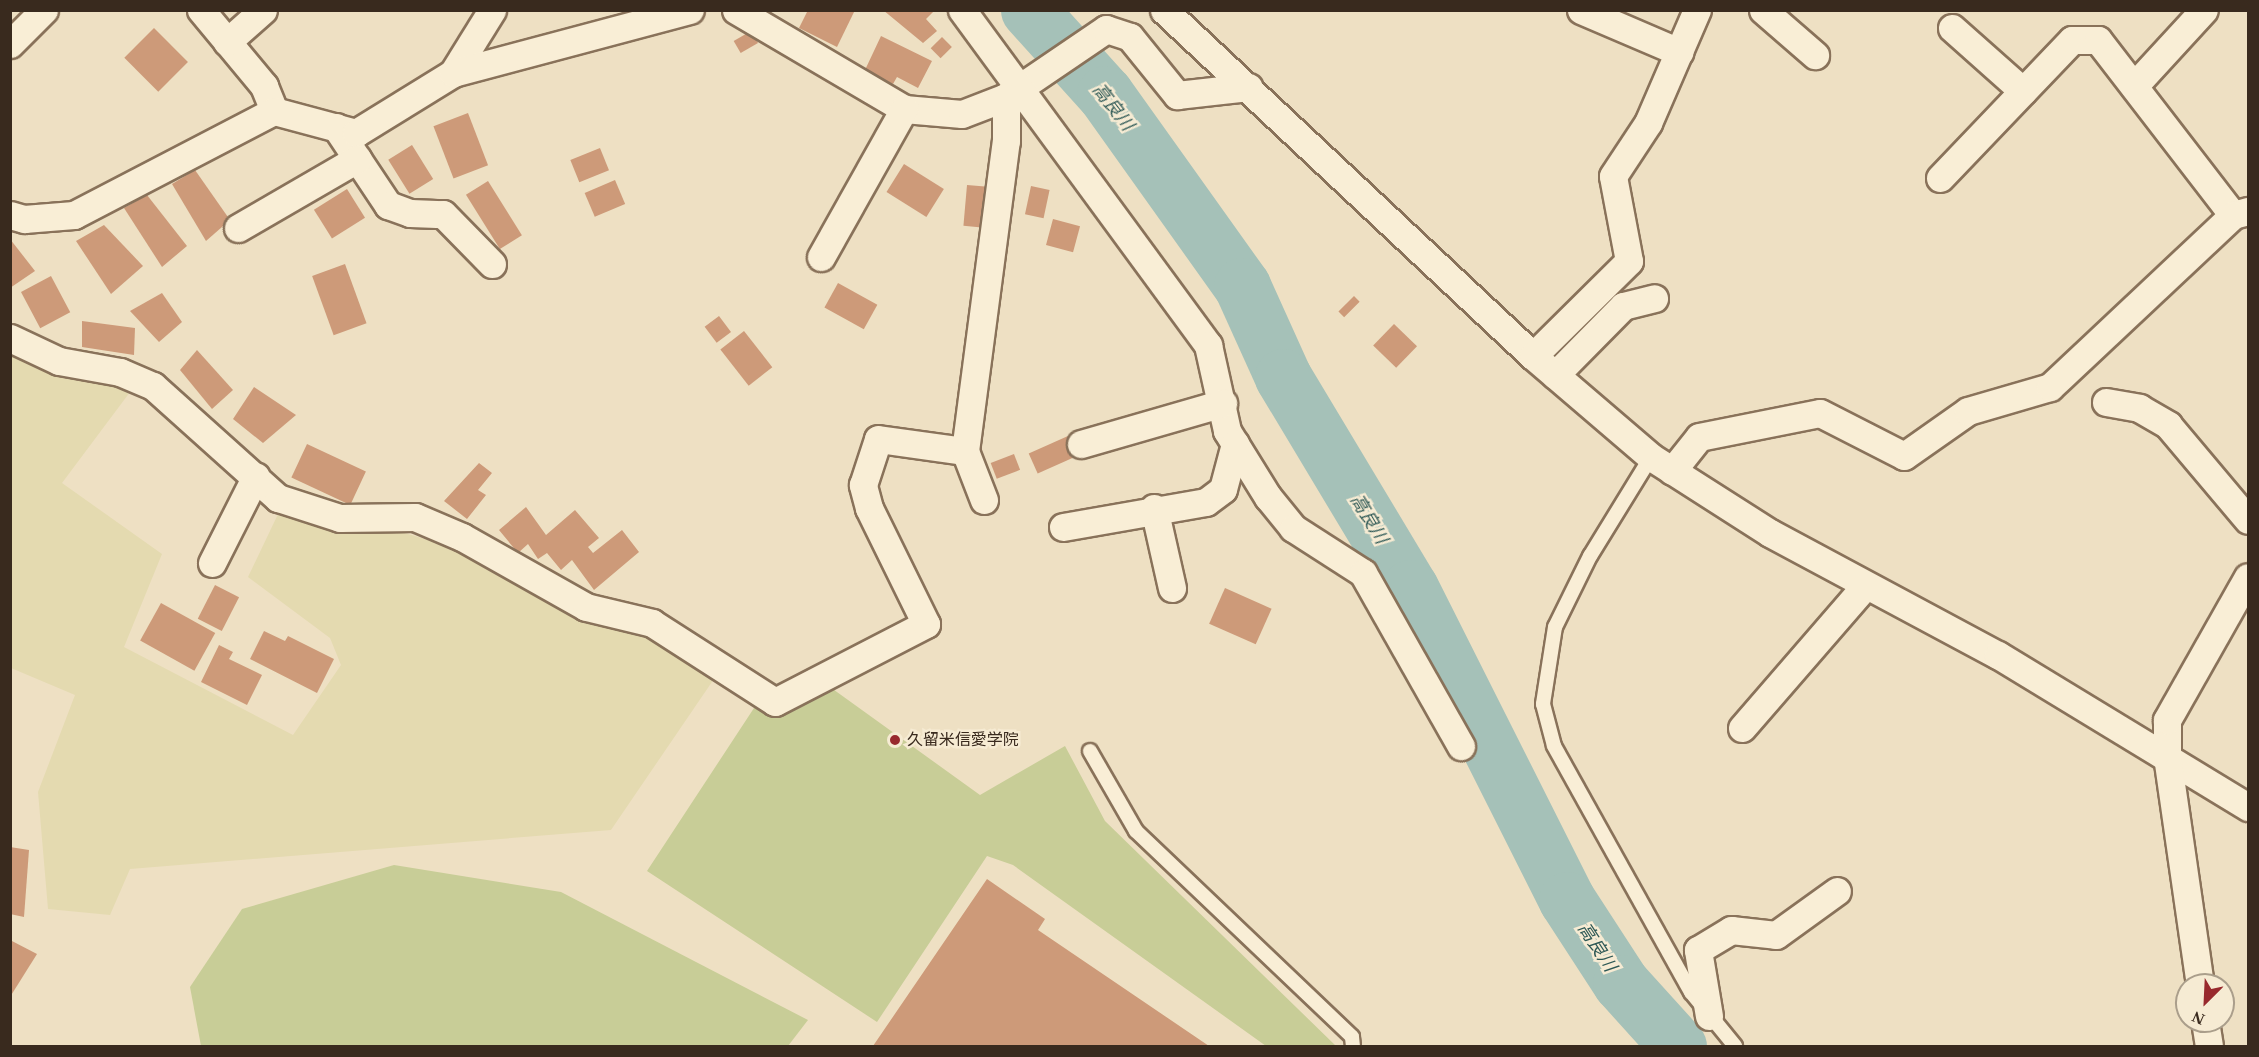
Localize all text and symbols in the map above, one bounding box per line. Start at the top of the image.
water label: 高良川 [1088,79,1138,135]
water label: 高良川 [1346,490,1392,548]
place label: 久留米信愛学院 [907,730,1019,750]
marker: 久留米信愛学院 [888,733,902,747]
water label: 高良川 [1573,918,1621,976]
north arrow [2175,973,2235,1033]
text: N [2190,1008,2207,1028]

